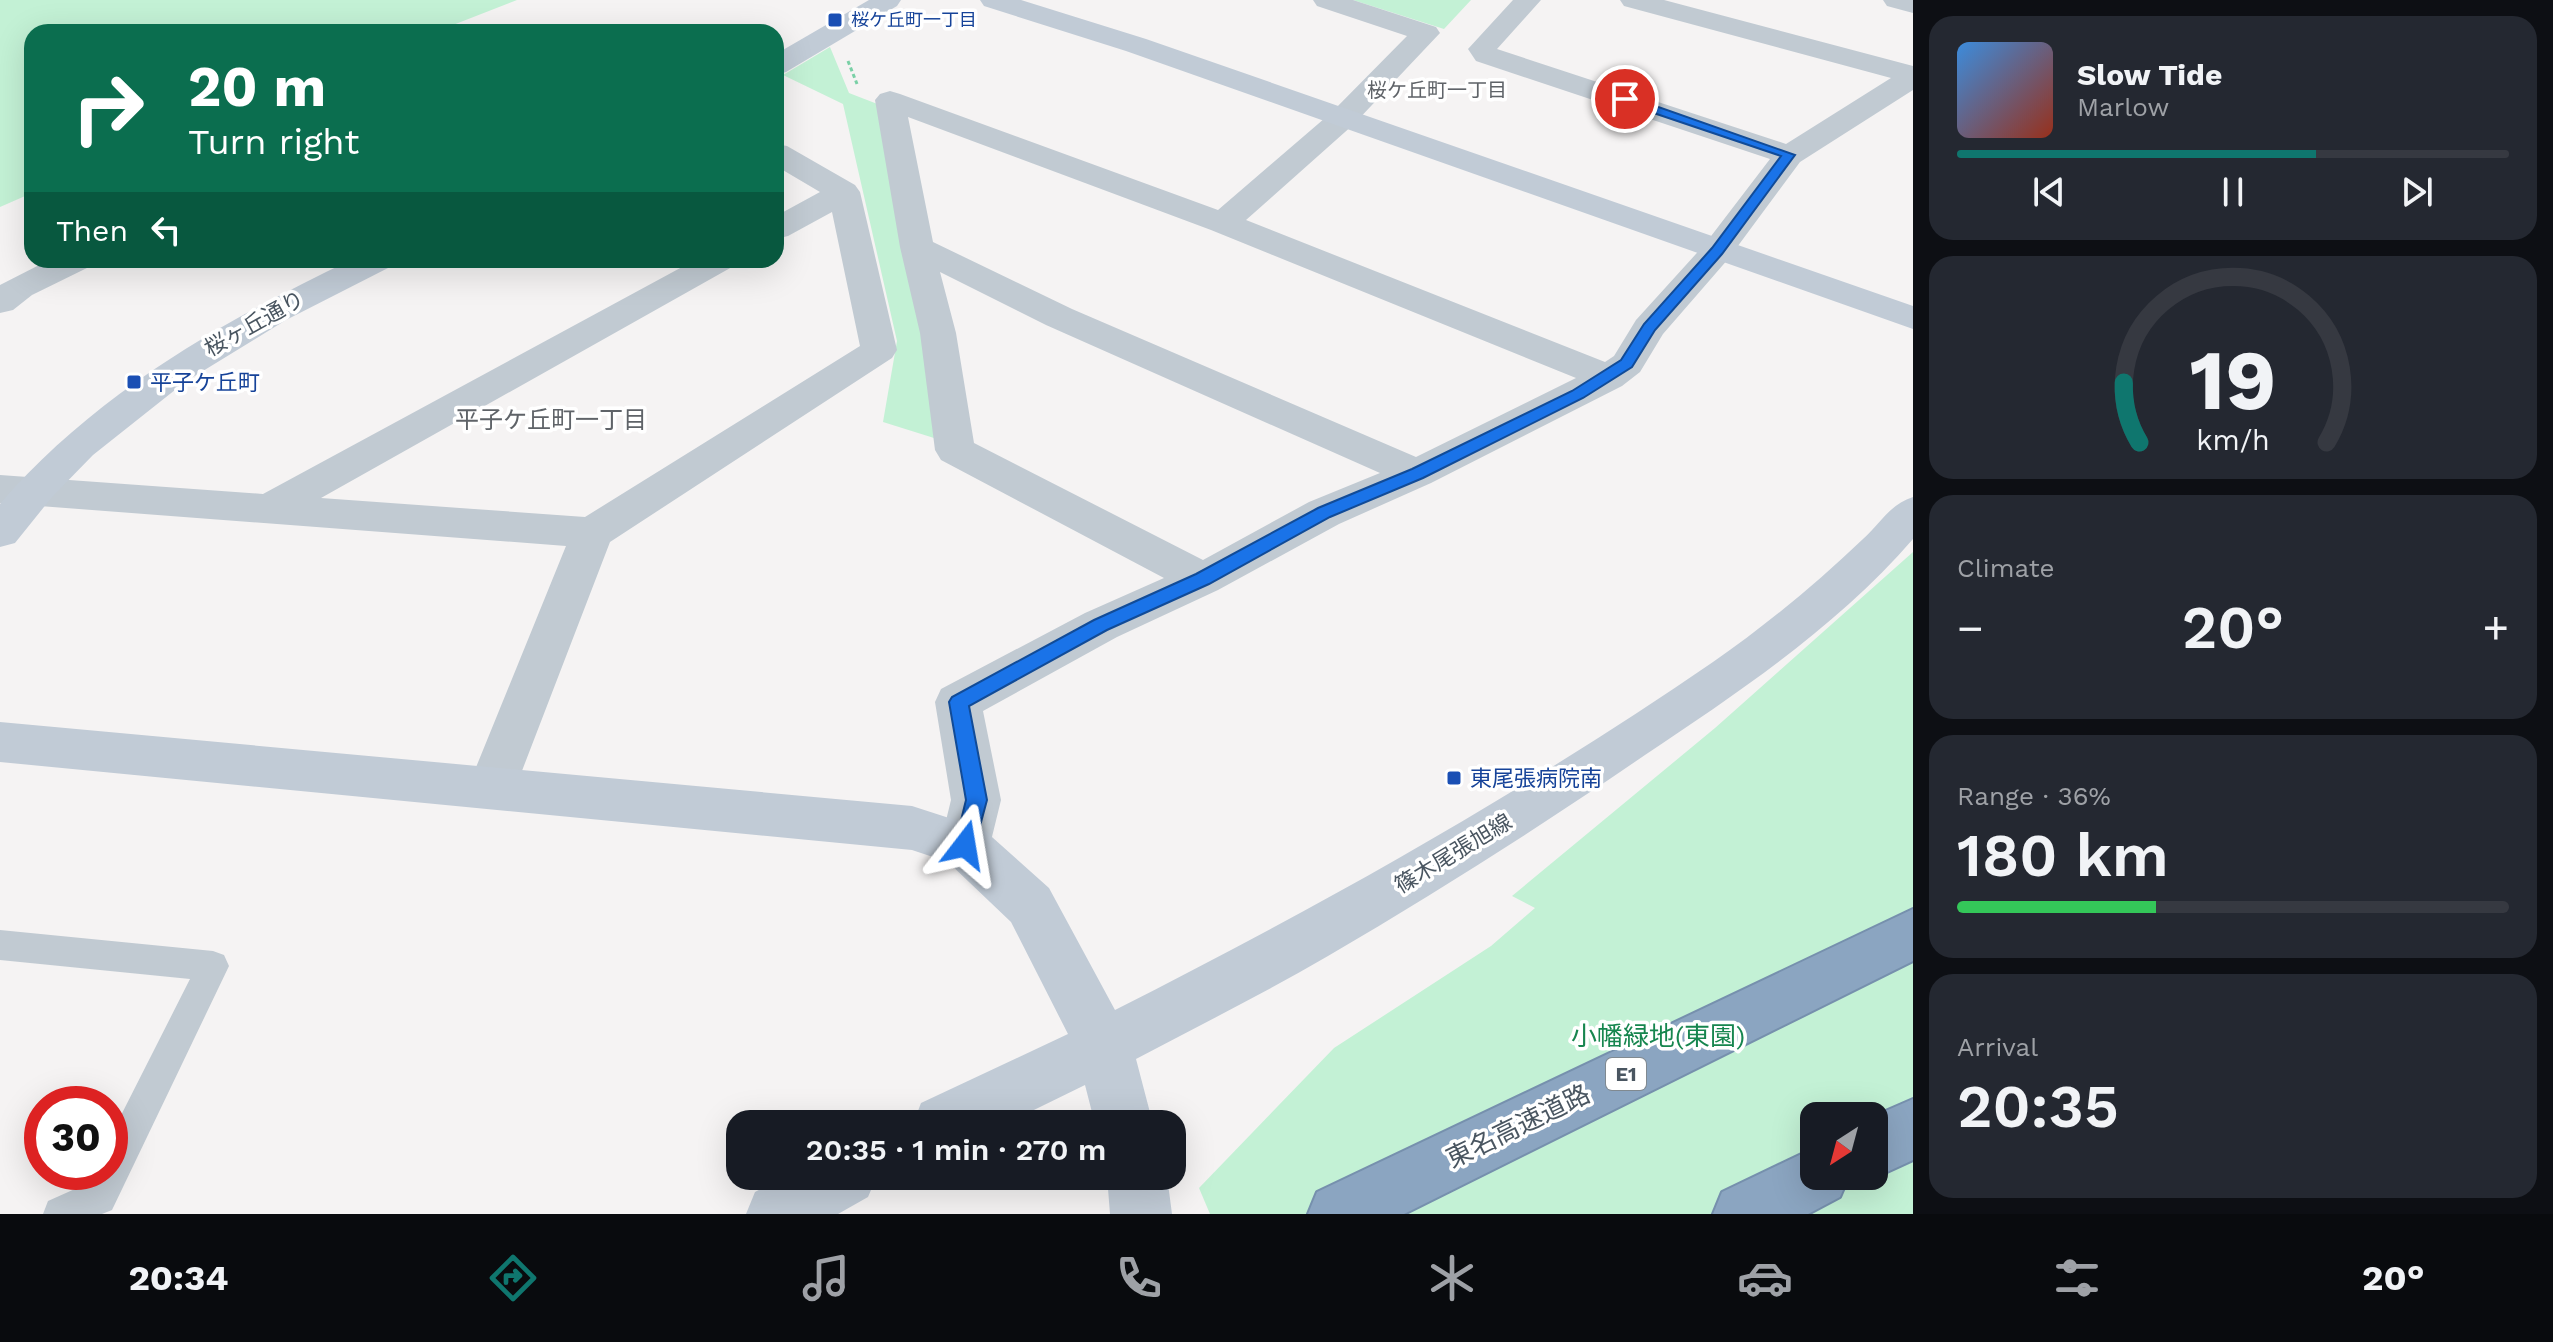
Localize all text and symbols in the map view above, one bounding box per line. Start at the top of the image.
place label: 桜ケ丘町一丁目 [851,9,977,30]
marker: 桜ケ丘町一丁目 [826,11,844,29]
text: 20 m [188,54,326,120]
icon: right [56,56,160,160]
text: Slow Tide [2077,57,2222,92]
pin [1591,65,1659,133]
icon: arrive [1603,77,1647,121]
district label: 桜ケ丘町一丁目 [1367,78,1507,102]
text: Marlow [2077,92,2169,122]
text: Turn right [188,121,359,163]
icon: previous [2027,170,2071,214]
icon: pause [2211,170,2255,214]
icon: next [2395,170,2439,214]
icon: left [144,208,188,252]
text: Then [56,213,128,248]
street label: 桜ヶ丘通り [200,286,308,361]
text: 19 [2189,332,2277,429]
place label: 平子ケ丘町 [150,370,260,395]
marker: 平子ケ丘町 [125,373,143,391]
district label: 平子ケ丘町一丁目 [455,406,647,434]
text: km/h [2196,424,2270,458]
text: Climate [1957,553,2055,583]
text: 20° [2182,592,2284,663]
text: − [1957,602,1984,654]
text: + [2482,602,2509,654]
place label: 東尾張病院南 [1470,766,1602,791]
marker: 東尾張病院南 [1445,769,1463,787]
text: Range · 36% [1957,781,2111,811]
position arrow [923,803,1007,887]
street label: 篠木尾張旭線 [1390,809,1516,898]
text: 180 km [1957,820,2169,891]
park label: 小幡緑地(東園) [1571,1021,1745,1051]
text: Arrival [1957,1032,2038,1062]
road number: E1 [1606,1058,1646,1090]
text: 20:35 [1957,1071,2119,1142]
street label: 東名高速道路 [1441,1078,1595,1174]
speed limit sign: 30 [24,1086,128,1190]
north arrow [1800,1102,1888,1190]
map controls [1800,1102,1888,1190]
text: 20:35 · 1 min · 270 m [806,1132,1106,1167]
icon: directions [485,1250,541,1306]
icon: music [798,1250,854,1306]
icon: phone [1111,1250,1167,1306]
icon: climate [1424,1250,1480,1306]
icon: car [1737,1250,1793,1306]
icon: filters [2049,1250,2105,1306]
text: 20:34 [128,1257,229,1299]
text: 20° [2362,1257,2425,1299]

